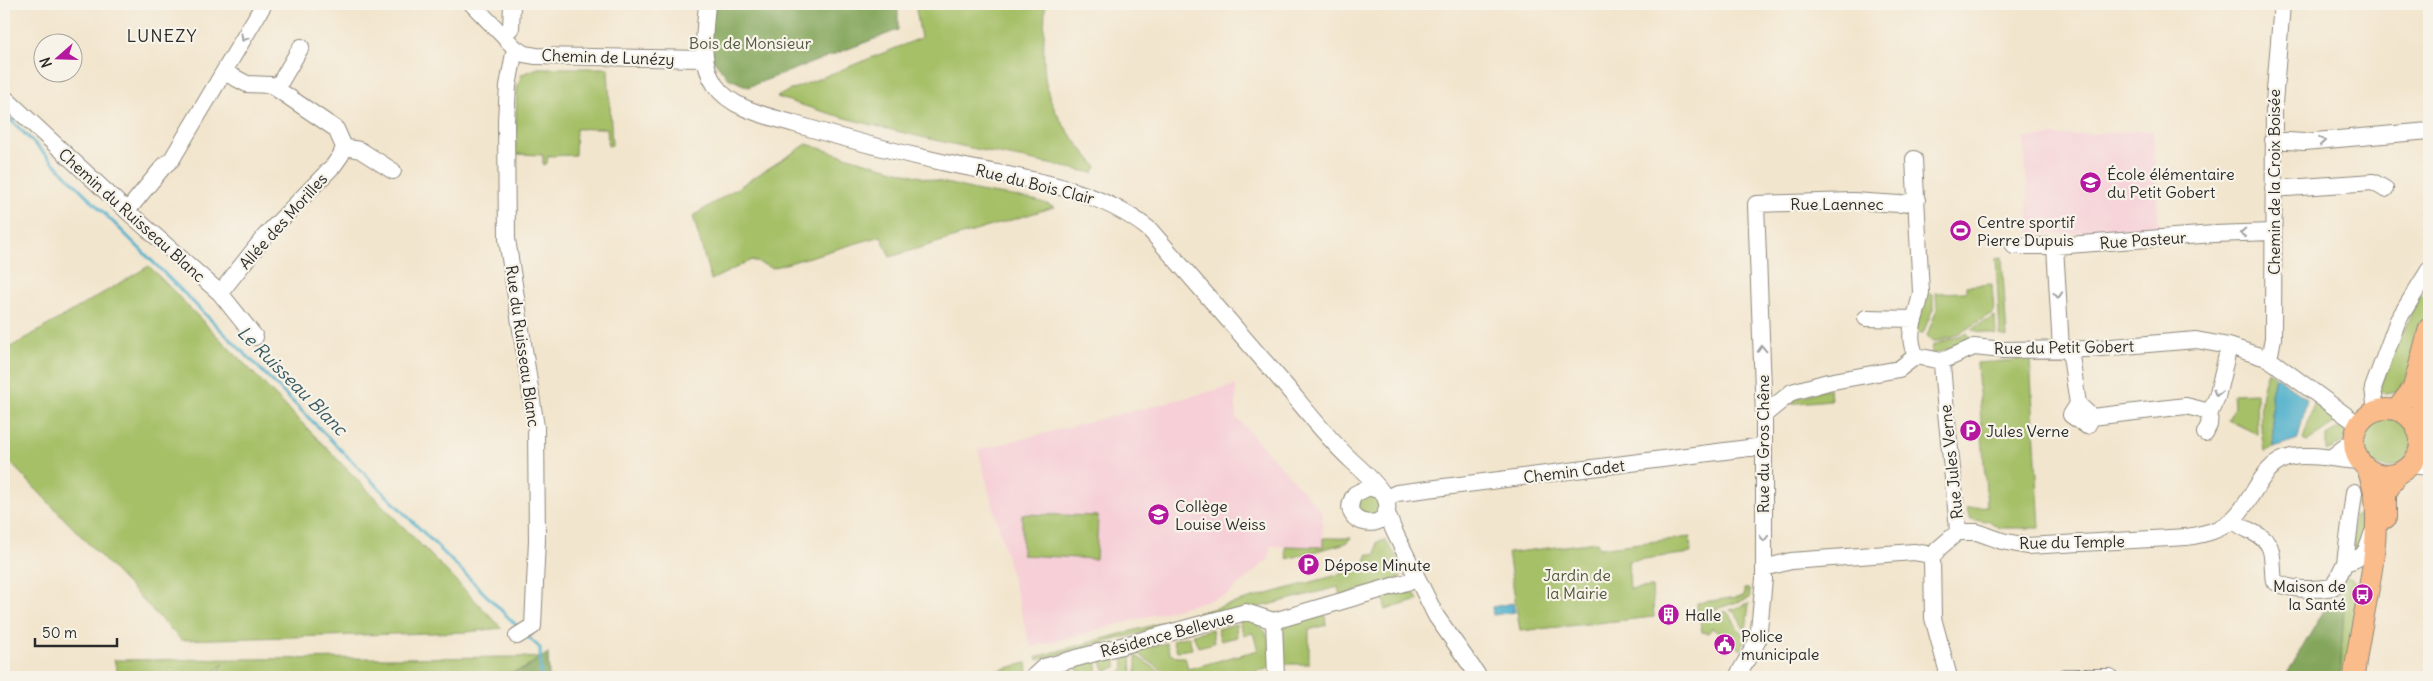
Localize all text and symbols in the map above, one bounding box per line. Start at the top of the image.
district label: LUNEZY [127,24,197,47]
north arrow [32,32,82,82]
one-way arrow [240,32,250,41]
park label: Bois de Monsieur [689,33,812,53]
street label: Chemin de Lunézy [541,45,675,69]
text: N [36,55,56,70]
street label: Chemin de la Croix Boisée [2264,89,2284,275]
one-way arrow [2318,136,2326,147]
street label: Chemin du Ruisseau Blanc [54,144,210,286]
street label: Rue du Bois Clair [973,160,1097,209]
place label: École élémentaire du Petit Gobert [2107,164,2235,202]
street label: Allée des Morilles [235,169,331,273]
school or university icon: École élémentaire du Petit Gobert [2079,171,2103,195]
street label: Rue Laennec [1790,194,1884,214]
place label: Centre sportif Pierre Dupuis [1977,212,2076,250]
sports icon: Centre sportif Pierre Dupuis [1949,219,1973,243]
street label: Rue Pasteur [2099,227,2188,253]
one-way arrow [2239,227,2247,238]
street label: Rue du Ruisseau Blanc [502,264,544,428]
one-way arrow [2053,291,2064,299]
water label: Le Ruisseau Blanc [233,321,353,442]
street label: Rue du Petit Gobert [1994,336,2135,358]
one-way arrow [1757,345,1768,353]
street label: Rue du Gros Chêne [1753,375,1773,513]
one-way arrow [2213,388,2223,396]
street label: Rue Jules Verne [1935,404,1967,520]
parking icon: Jules Verne [1958,419,1982,443]
place label: Jules Verne [1986,421,2069,441]
street label: Chemin Cadet [1522,455,1626,487]
place label: Collège Louise Weiss [1175,496,1266,534]
school or university icon: Collège Louise Weiss [1147,503,1171,527]
street label: Rue du Temple [2019,531,2125,553]
one-way arrow [1759,534,1769,542]
parking icon: Dépose Minute [1296,553,1320,577]
place label: Dépose Minute [1324,555,1431,575]
park label: Jardin de la Mairie [1543,565,1611,603]
place label: Maison de la Santé [2273,576,2346,614]
bus stop icon: Maison de la Santé [2350,583,2374,607]
building icon: Halle [1657,603,1681,627]
place label: Halle [1685,605,1721,625]
street label: Résidence Bellevue [1098,607,1236,661]
scale bar [35,616,118,648]
text: 50 m [42,623,77,642]
place label: Police municipale [1741,626,1819,664]
public building icon: Police municipale [1713,633,1737,657]

